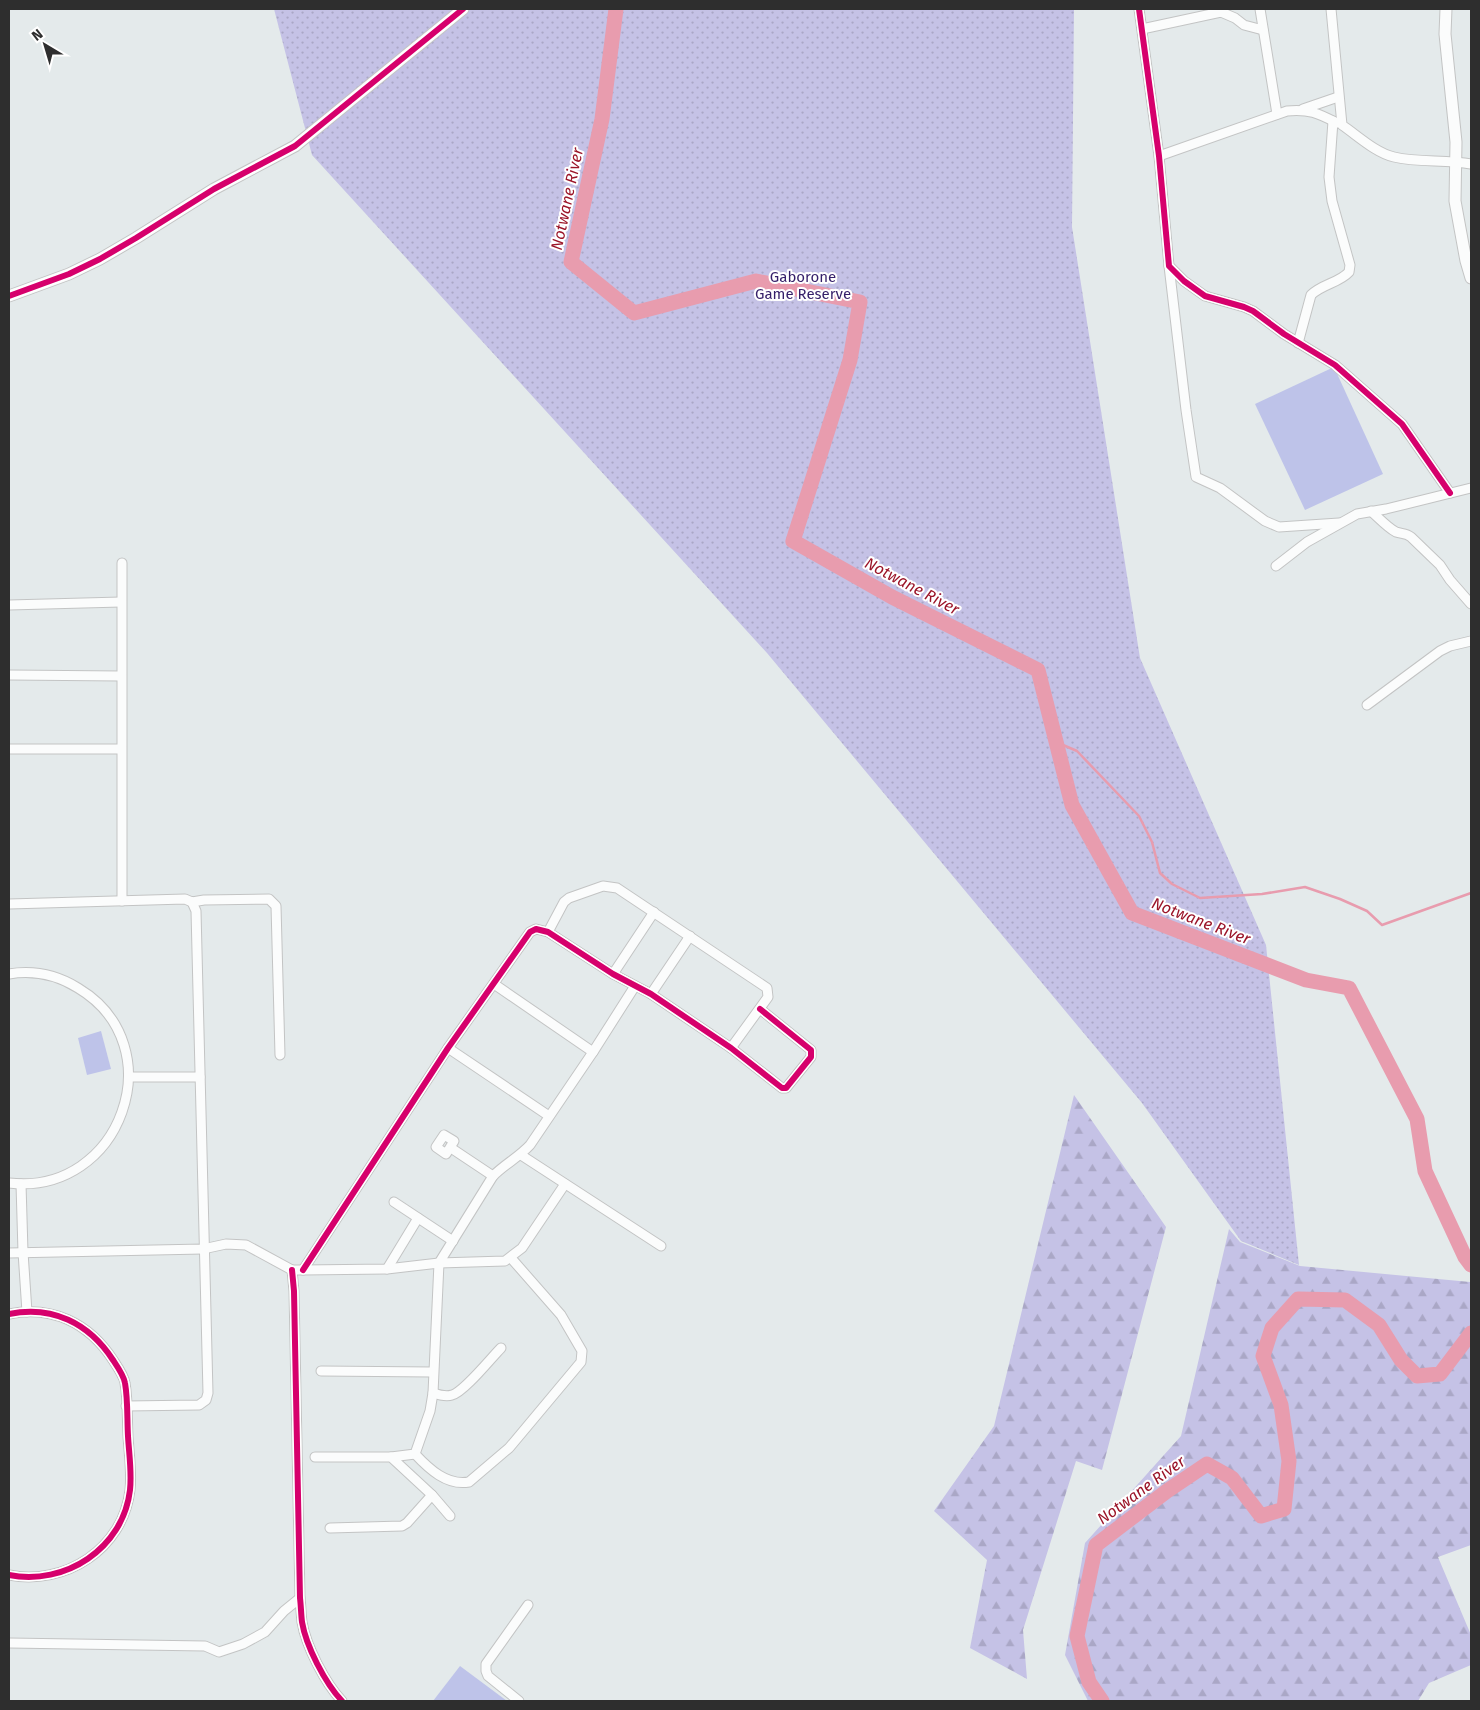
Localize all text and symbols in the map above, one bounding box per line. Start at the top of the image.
north arrow [20,20,70,70]
text: N [28,26,46,45]
water label: Notwane River [547,145,587,252]
park label: Gaborone Game Reserve [755,268,851,303]
water label: Notwane River [862,553,963,619]
water label: Notwane River [1149,893,1254,949]
water label: Notwane River [1093,1451,1189,1528]

